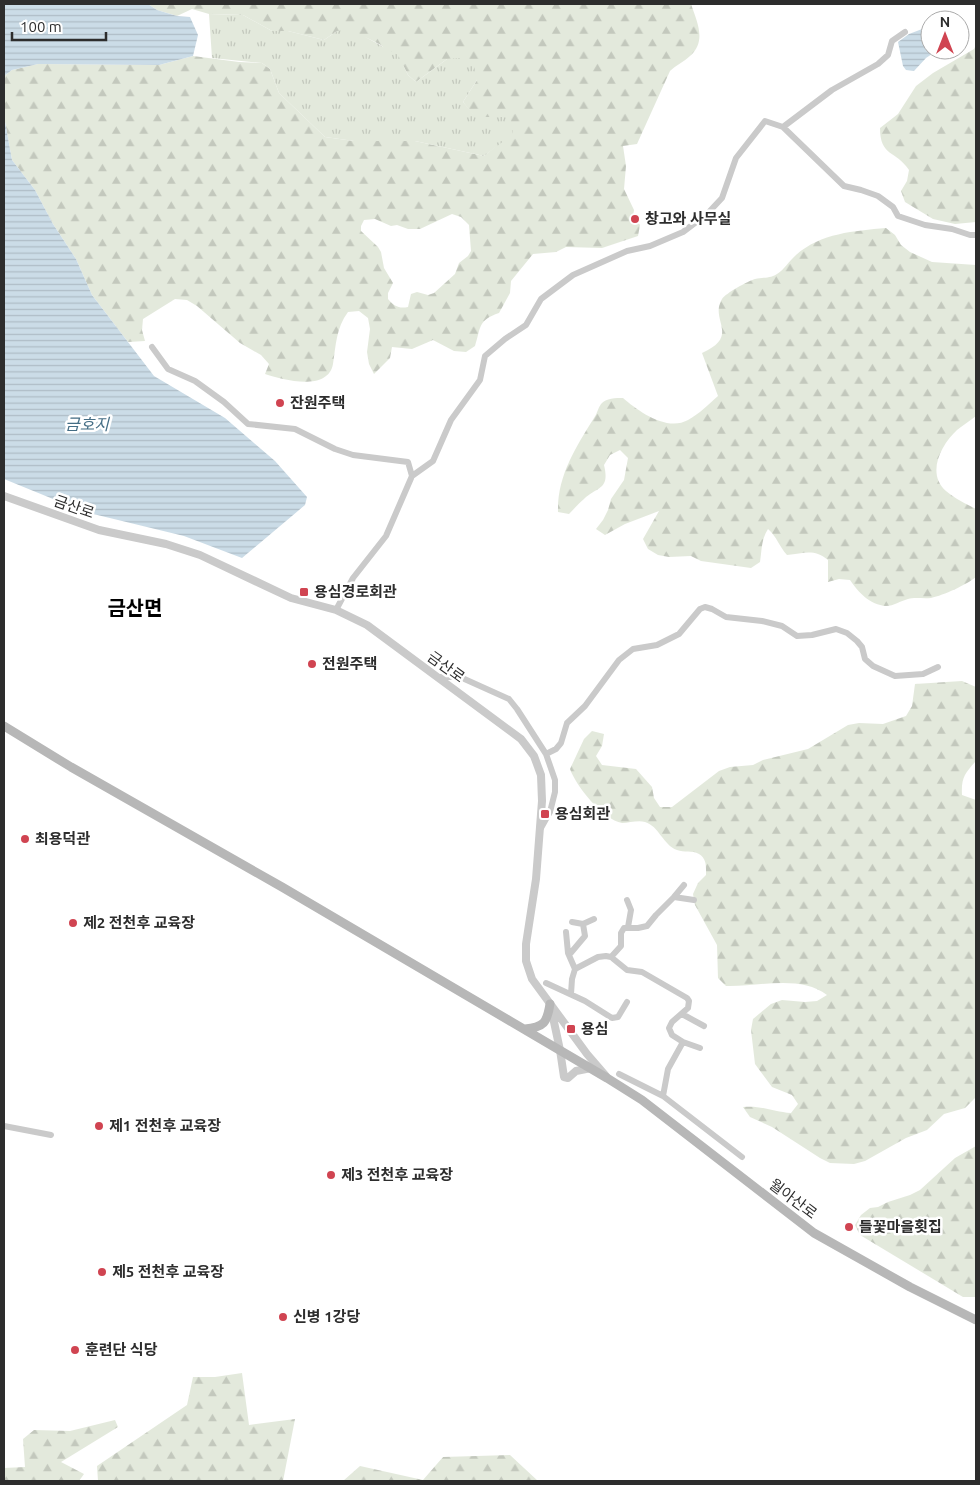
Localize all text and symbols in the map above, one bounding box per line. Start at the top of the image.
scale bar [12,10,106,42]
north arrow [920,10,970,60]
text: N [940,14,950,30]
text: 100 m [20,18,62,35]
place label: 창고와 사무실 [645,210,731,227]
marker: 창고와 사무실 [629,213,641,225]
place label: 잔원주택 [290,394,345,411]
marker: 잔원주택 [274,397,286,409]
water label: 금호지 [65,415,110,433]
street label: 금산로 [52,492,97,521]
place label: 용심경로회관 [314,583,397,600]
marker: 용심경로회관 [298,586,310,598]
district label: 금산면 [107,596,163,619]
street label: 금산로 [425,648,468,686]
place label: 전원주택 [322,655,377,672]
marker: 전원주택 [306,658,318,670]
place label: 용심회관 [555,805,610,822]
marker: 용심회관 [539,808,551,820]
place label: 최용덕관 [35,830,90,847]
marker: 최용덕관 [19,833,31,845]
place label: 제2 전천후 교육장 [83,914,195,931]
marker: 제2 전천후 교육장 [67,917,79,929]
place label: 용심 [581,1020,609,1037]
marker: 용심 [565,1023,577,1035]
place label: 제1 전천후 교육장 [109,1117,221,1134]
marker: 제1 전천후 교육장 [93,1120,105,1132]
place label: 제3 전천후 교육장 [341,1166,453,1183]
marker: 제3 전천후 교육장 [325,1169,337,1181]
street label: 월아산로 [766,1175,820,1222]
place label: 들꽃마을횟집 [859,1218,942,1235]
marker: 들꽃마을횟집 [843,1221,855,1233]
place label: 제5 전천후 교육장 [112,1263,224,1280]
marker: 제5 전천후 교육장 [96,1266,108,1278]
place label: 신병 1강당 [293,1308,360,1325]
marker: 신병 1강당 [277,1311,289,1323]
place label: 훈련단 식당 [85,1341,158,1358]
marker: 훈련단 식당 [69,1344,81,1356]

